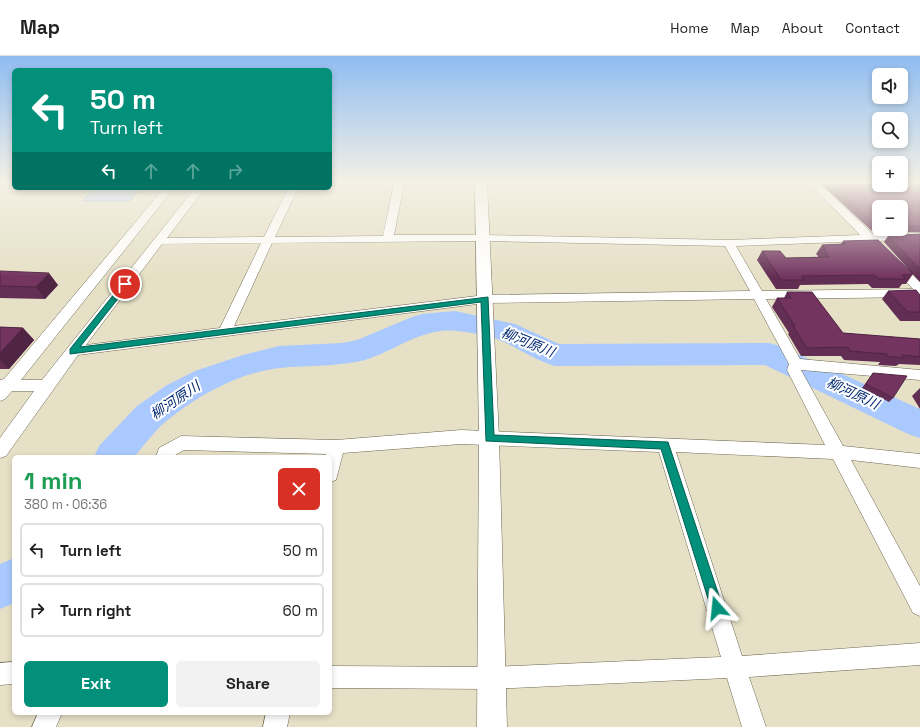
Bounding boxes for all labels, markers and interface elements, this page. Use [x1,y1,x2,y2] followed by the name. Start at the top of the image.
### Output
[20,15,60,40] text: Map
[670,19,708,37] text: Home
[730,19,760,37] text: Map
[782,19,823,37] text: About
[845,19,900,37] text: Contact
[872,68,908,236] map controls
[872,68,908,104] button: sound
[90,81,156,117] text: 50 m
[24,84,76,136] icon: left
[872,112,908,148] button: search
[90,116,163,139] text: Turn left
[872,156,908,192] button: +
[98,160,120,182] icon: left
[140,160,162,182] icon: ahead
[182,160,204,182] icon: ahead
[224,160,246,182] icon: right
[872,200,908,236] button: −
[108,267,142,301] pin
[114,273,136,295] icon: arrive
[499,323,559,362] water label: 柳河原川
[824,373,884,414] water label: 柳河原川
[147,376,205,423] water label: 柳河原川
[24,465,83,496] text: 1 min
[278,468,320,510] button: close
[24,496,107,513] text: 380 m · 06:36
[26,539,48,561] icon: left
[60,541,122,560] text: Turn left
[283,541,318,560] text: 50 m
[696,587,738,629] position arrow
[26,599,48,621] icon: right
[60,601,131,620] text: Turn right
[282,601,318,620] text: 60 m
[24,661,168,707] button: Exit
[176,661,320,707] button: Share

